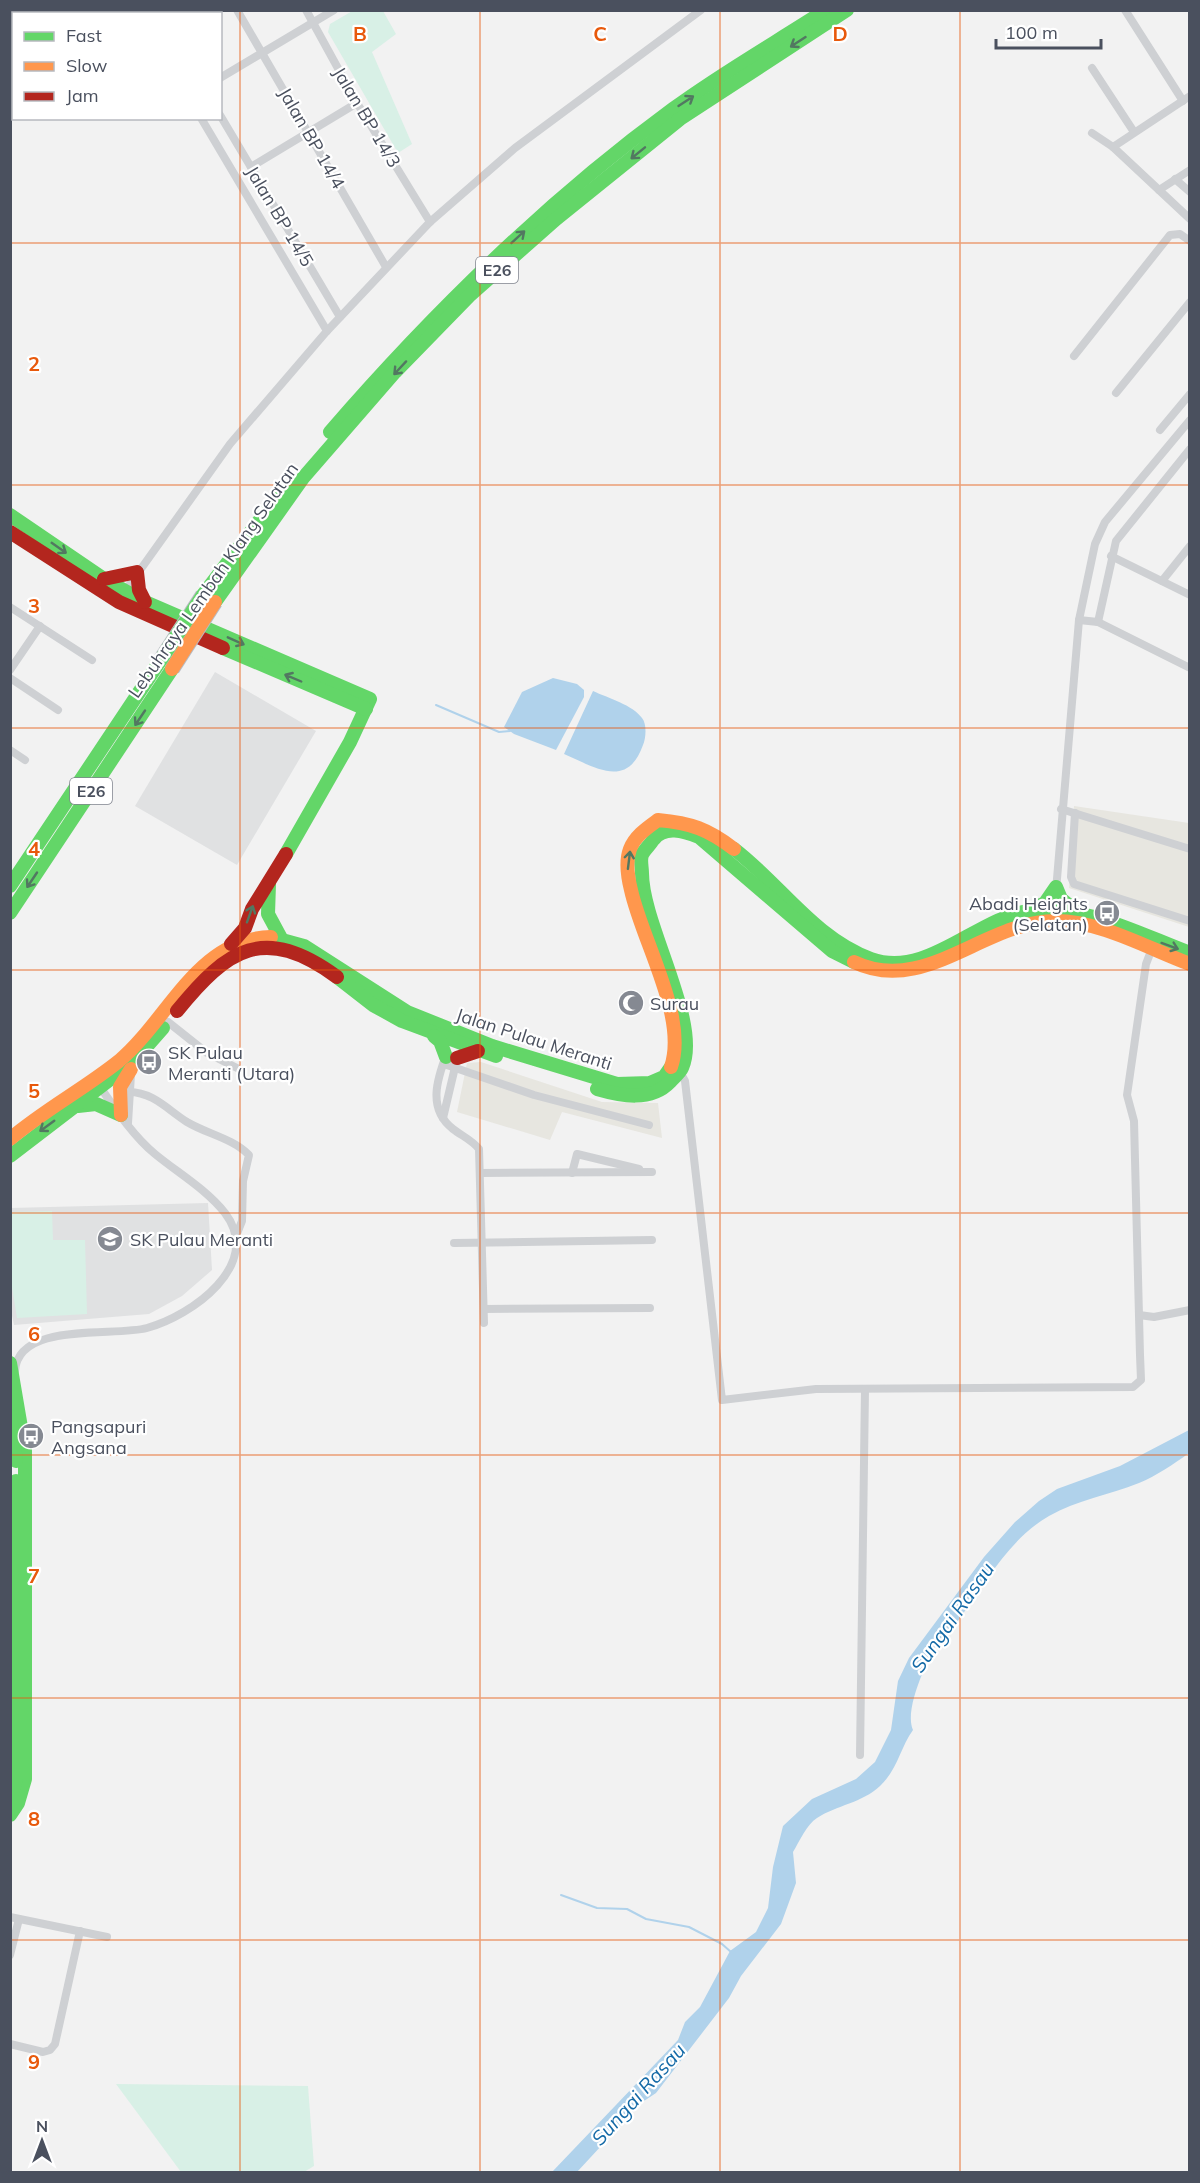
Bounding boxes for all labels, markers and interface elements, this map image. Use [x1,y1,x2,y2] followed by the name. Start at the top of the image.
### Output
[12,12,222,120] legend
[996,12,1101,50] scale bar
[353,21,367,46] text: B
[593,21,607,46] text: C
[832,21,848,46] text: D
[1005,21,1058,44] text: 100 m
[66,24,102,47] text: Fast
[790,37,807,49] one-way arrow
[66,54,108,77] text: Slow
[328,63,406,171] street label: Jalan BP 14/3
[274,83,350,193] street label: Jalan BP 14/4
[66,84,99,107] text: Jam
[677,94,694,106] one-way arrow
[631,146,646,160] one-way arrow
[241,162,319,271] street label: Jalan BP 14/5
[510,230,525,244] one-way arrow
[476,257,518,283] road number: E26
[28,351,40,376] text: 2
[393,360,407,375] one-way arrow
[123,458,303,702] street label: Lebuhraya Lembah Klang Selatan
[50,542,67,554] one-way arrow
[28,593,40,618] text: 3
[226,635,244,647] one-way arrow
[284,672,303,683] one-way arrow
[133,709,145,726] one-way arrow
[70,778,112,804] road number: E26
[28,836,40,861] text: 4
[623,851,634,870] one-way arrow
[26,872,38,888] one-way arrow
[969,892,1088,936] place label: Abadi Heights (Selatan)
[1092,898,1122,928] bus stop icon: Abadi Heights (Selatan)
[246,906,257,924] one-way arrow
[1160,941,1179,952] one-way arrow
[616,988,646,1018] mosque icon: Surau
[650,992,699,1015] place label: Surau
[453,1003,615,1075] street label: Jalan Pulau Meranti
[168,1041,295,1085] place label: SK Pulau Meranti (Utara)
[134,1047,164,1077] bus stop icon: SK Pulau Meranti (Utara)
[28,1078,40,1103] text: 5
[39,1120,55,1133] one-way arrow
[95,1224,125,1254] school or university icon: SK Pulau Meranti
[130,1228,273,1251] place label: SK Pulau Meranti
[28,1321,40,1346] text: 6
[51,1415,146,1459] place label: Pangsapuri Angsana
[16,1421,46,1451] bus stop icon: Pangsapuri Angsana
[905,1557,999,1677] water label: Sungai Rasau
[28,1563,40,1588] text: 7
[28,1806,40,1831] text: 8
[586,2038,690,2150] water label: Sungai Rasau
[28,2049,40,2074] text: 9
[12,2111,72,2171] north arrow
[36,2116,48,2136] text: N

